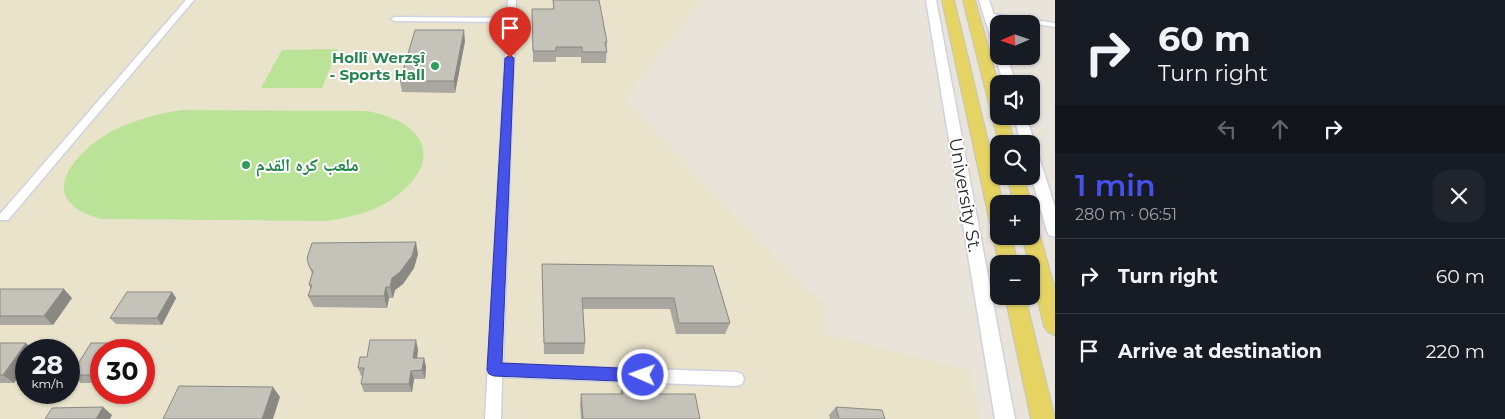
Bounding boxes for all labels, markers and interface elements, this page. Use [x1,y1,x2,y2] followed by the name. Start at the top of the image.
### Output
[489,7,531,58] pin
[496,14,524,42] icon: arrive
[990,15,1040,65] north arrow
[990,15,1040,305] map controls
[1158,17,1251,60] text: 60 m
[1075,20,1140,85] icon: right
[329,48,425,84] place label: Hollî Werzşî - Sports Hall
[429,60,441,72] marker: Hollî Werzşî - Sports Hall
[1158,60,1268,87] text: Turn right
[990,75,1040,125] button: sound
[1213,115,1241,143] icon: left
[1266,115,1294,143] icon: ahead
[1319,115,1347,143] icon: right
[990,135,1040,185] button: search
[944,136,986,254] street label: University St.
[256,154,359,177] place label: ملعب كره القدم
[240,159,252,171] marker: ملعب كره القدم
[1075,167,1156,204] text: 1 min
[1433,170,1485,222] button: close
[990,195,1040,245] button: +
[1075,205,1177,224] text: 280 m · 06:51
[990,255,1040,305] button: −
[1075,262,1103,290] icon: right
[1118,265,1218,288] text: Turn right
[1436,265,1485,288] text: 60 m
[1075,337,1103,365] icon: arrive
[90,339,155,404] speed limit sign: 30
[1118,340,1322,363] text: Arrive at destination
[1426,340,1485,363] text: 220 m
[616,348,668,400] position arrow
[32,350,63,380] text: 28
[31,376,64,391] text: km/h

